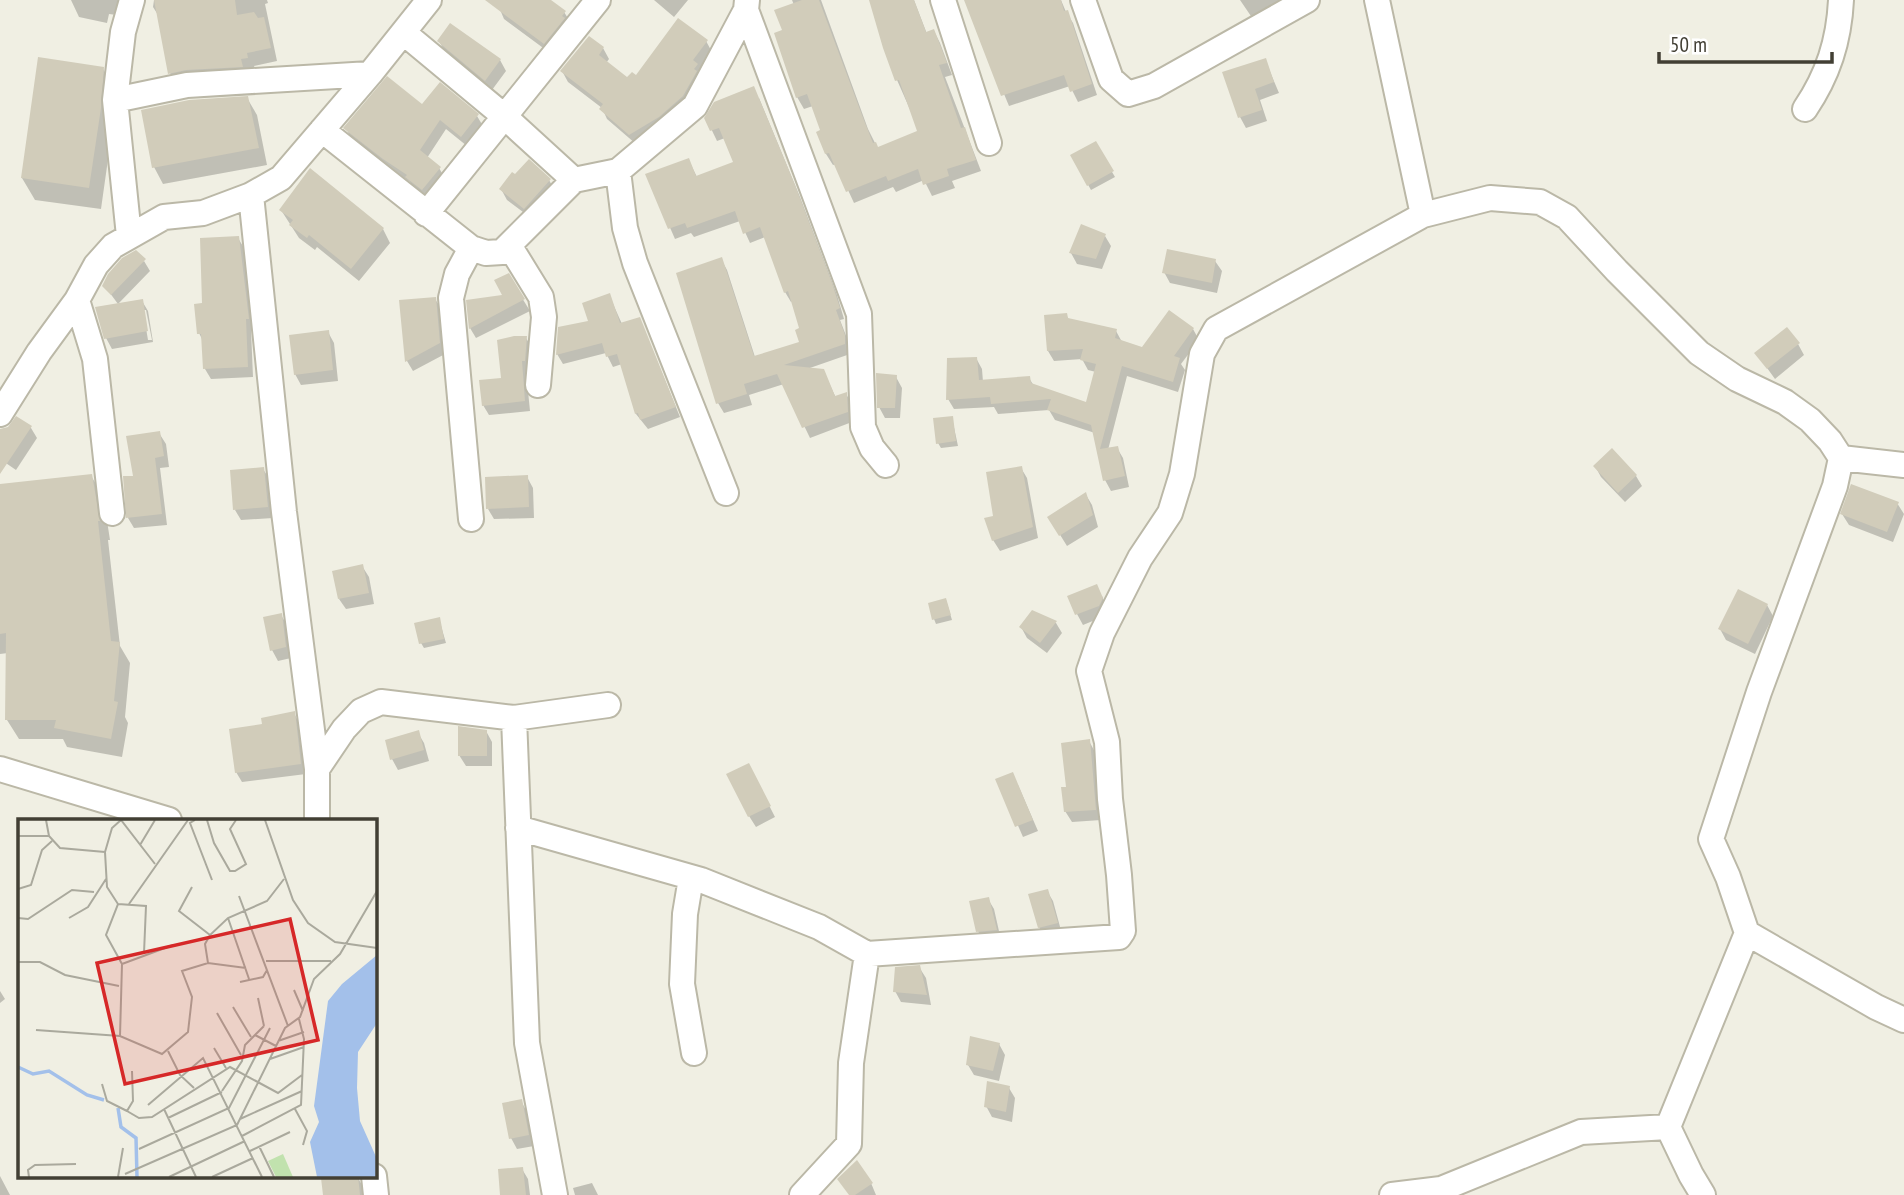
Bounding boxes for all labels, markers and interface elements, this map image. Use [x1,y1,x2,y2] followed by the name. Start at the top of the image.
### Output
[1659,21,1832,65] scale bar
[1670,31,1707,58] text: 50 m
[18,819,376,1178] inset map

